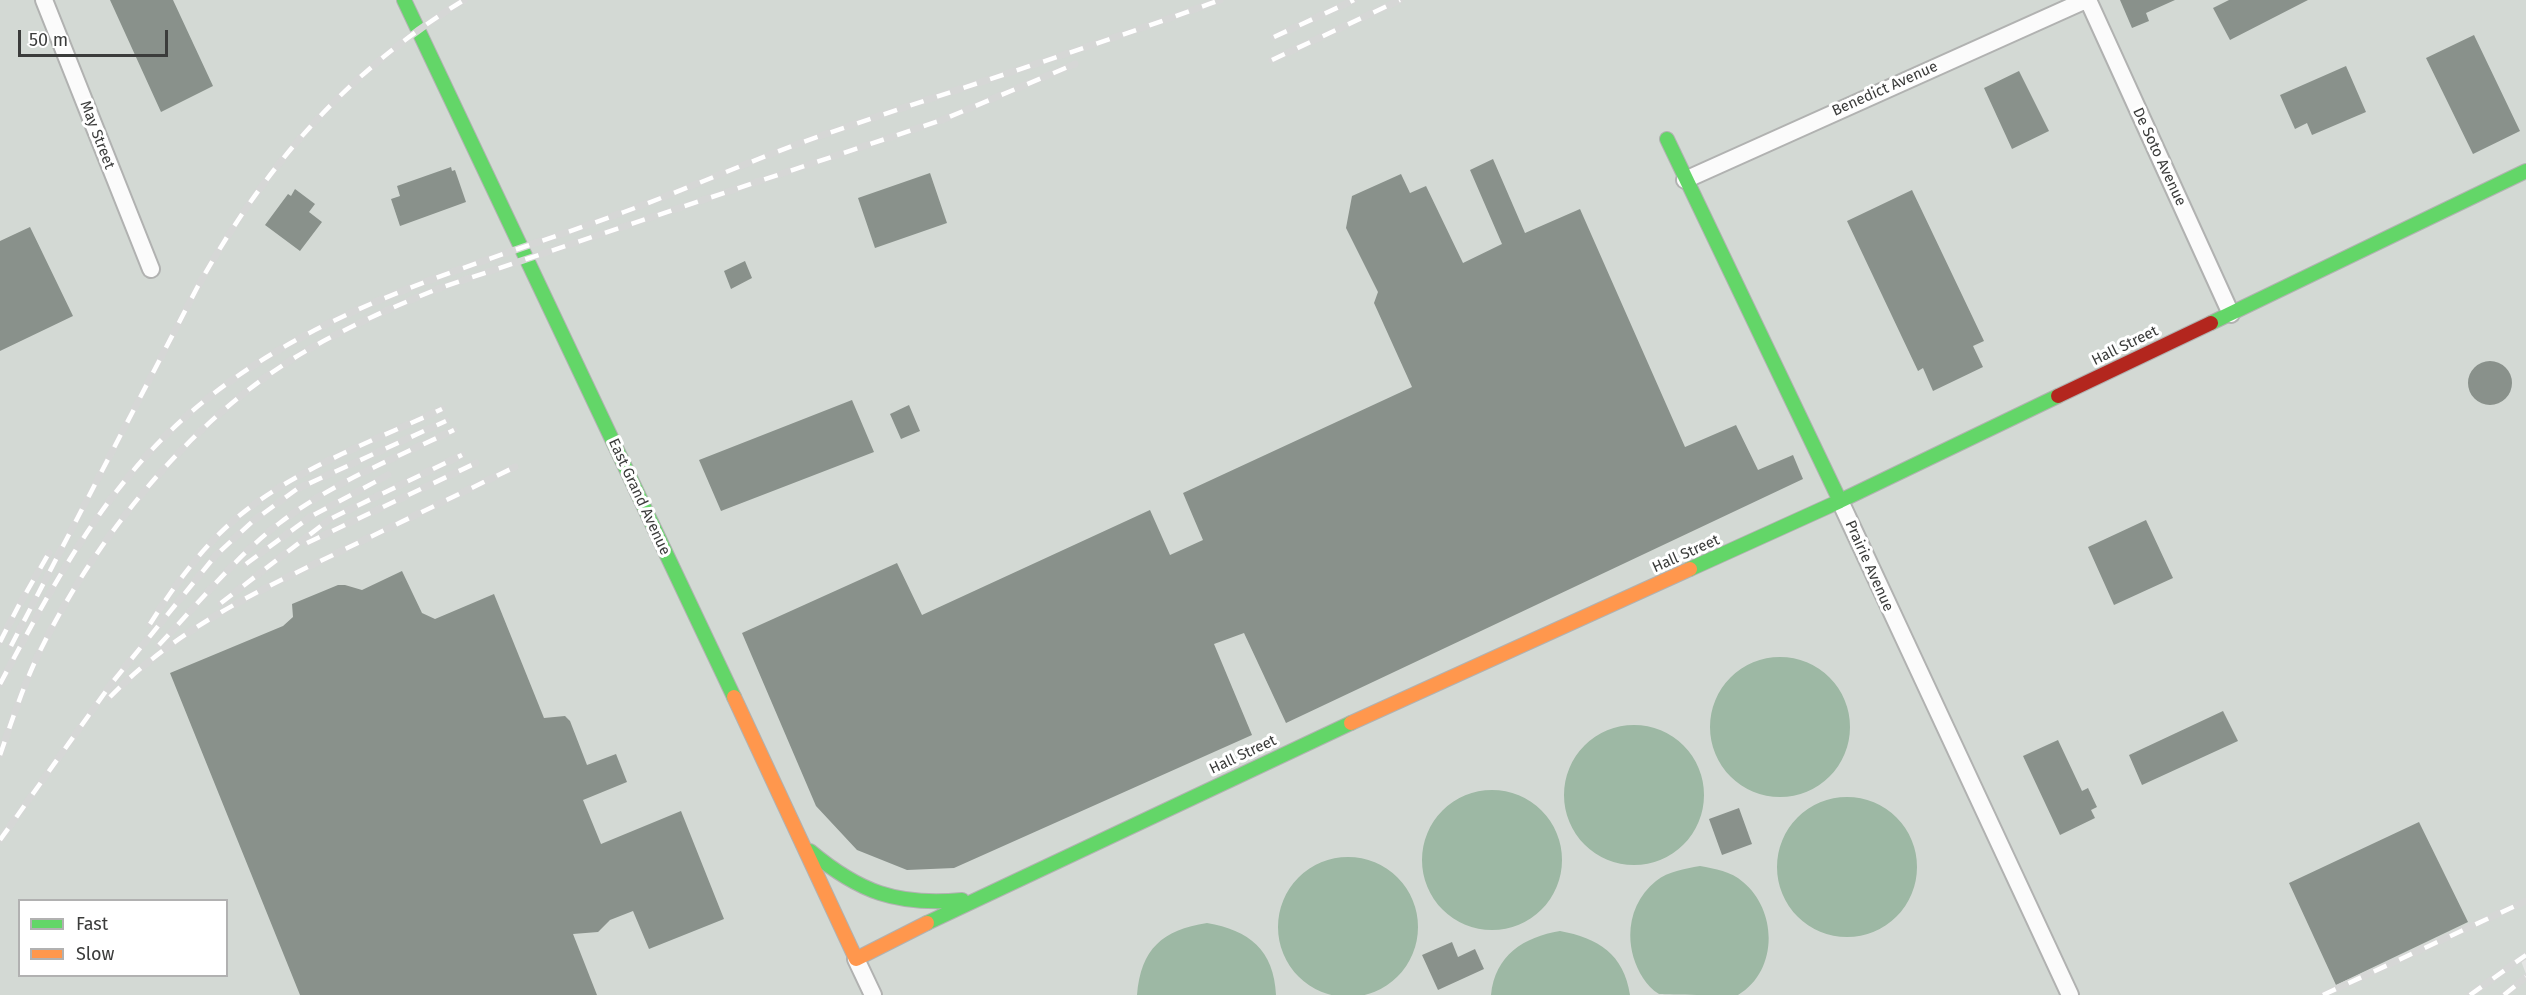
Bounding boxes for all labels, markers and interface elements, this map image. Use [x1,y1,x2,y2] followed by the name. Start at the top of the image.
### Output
[21,18,171,56] scale bar
[29,29,68,51] text: 50 m
[1829,58,1941,120] street label: Benedict Avenue
[76,98,118,172] street label: May Street
[2128,105,2190,209] street label: De Soto Avenue
[2089,322,2161,370] street label: Hall Street
[604,436,674,558] street label: East Grand Avenue
[1841,518,1897,614] street label: Prairie Avenue
[1650,531,1722,577] street label: Hall Street
[1207,732,1279,778] street label: Hall Street
[18,899,228,977] legend
[76,913,108,935] text: Fast
[76,943,114,965] text: Slow

